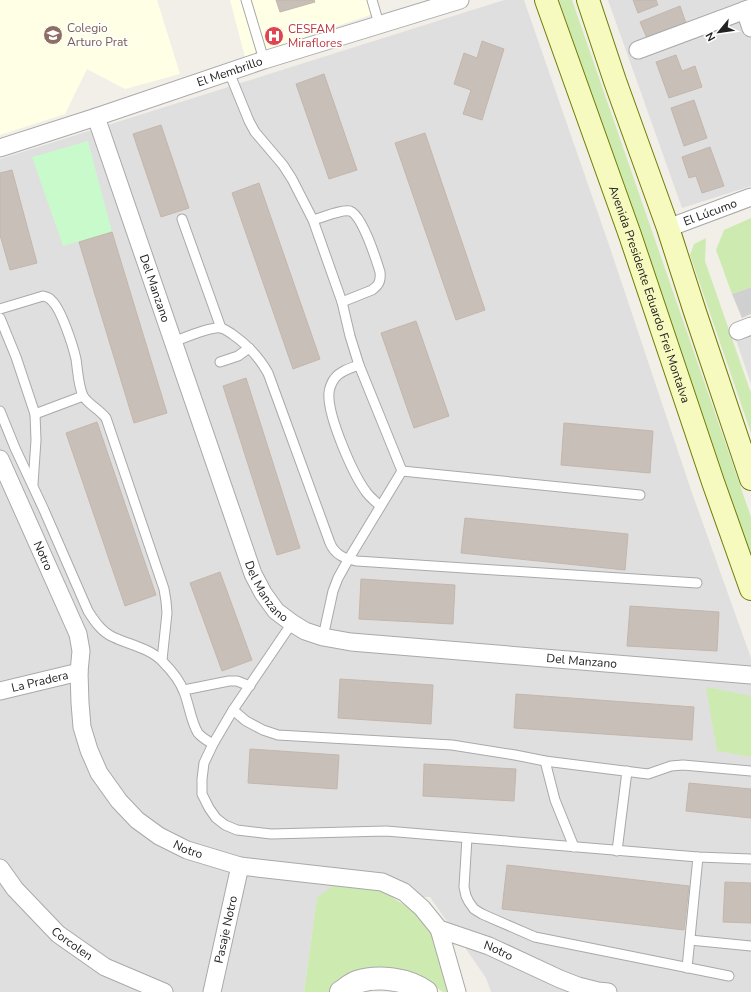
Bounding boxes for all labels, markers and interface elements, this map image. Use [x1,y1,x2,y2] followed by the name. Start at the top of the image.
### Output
[699,12,739,52] north arrow
[67,20,128,50] place label: Colegio Arturo Prat
[288,21,342,51] place label: CESFAM Miraflores
[42,24,64,46] school or university icon: Colegio Arturo Prat
[263,25,285,47] hospital icon: CESFAM Miraflores
[702,29,719,44] text: N
[195,53,265,90] street label: El Membrillo
[605,183,694,405] street label: Avenida Presidente Eduardo Frei Montalva
[681,195,740,230] street label: El Lúcumo
[136,252,174,325] street label: Del Manzano
[30,539,57,573] street label: Notro
[241,559,292,626] street label: Del Manzano
[546,650,618,672] street label: Del Manzano
[10,667,70,696] street label: La Pradera
[170,836,205,862] street label: Notro
[211,894,241,965] street label: Pasaje Notro
[48,924,96,964] street label: Corcolen
[482,937,516,964] street label: Notro

